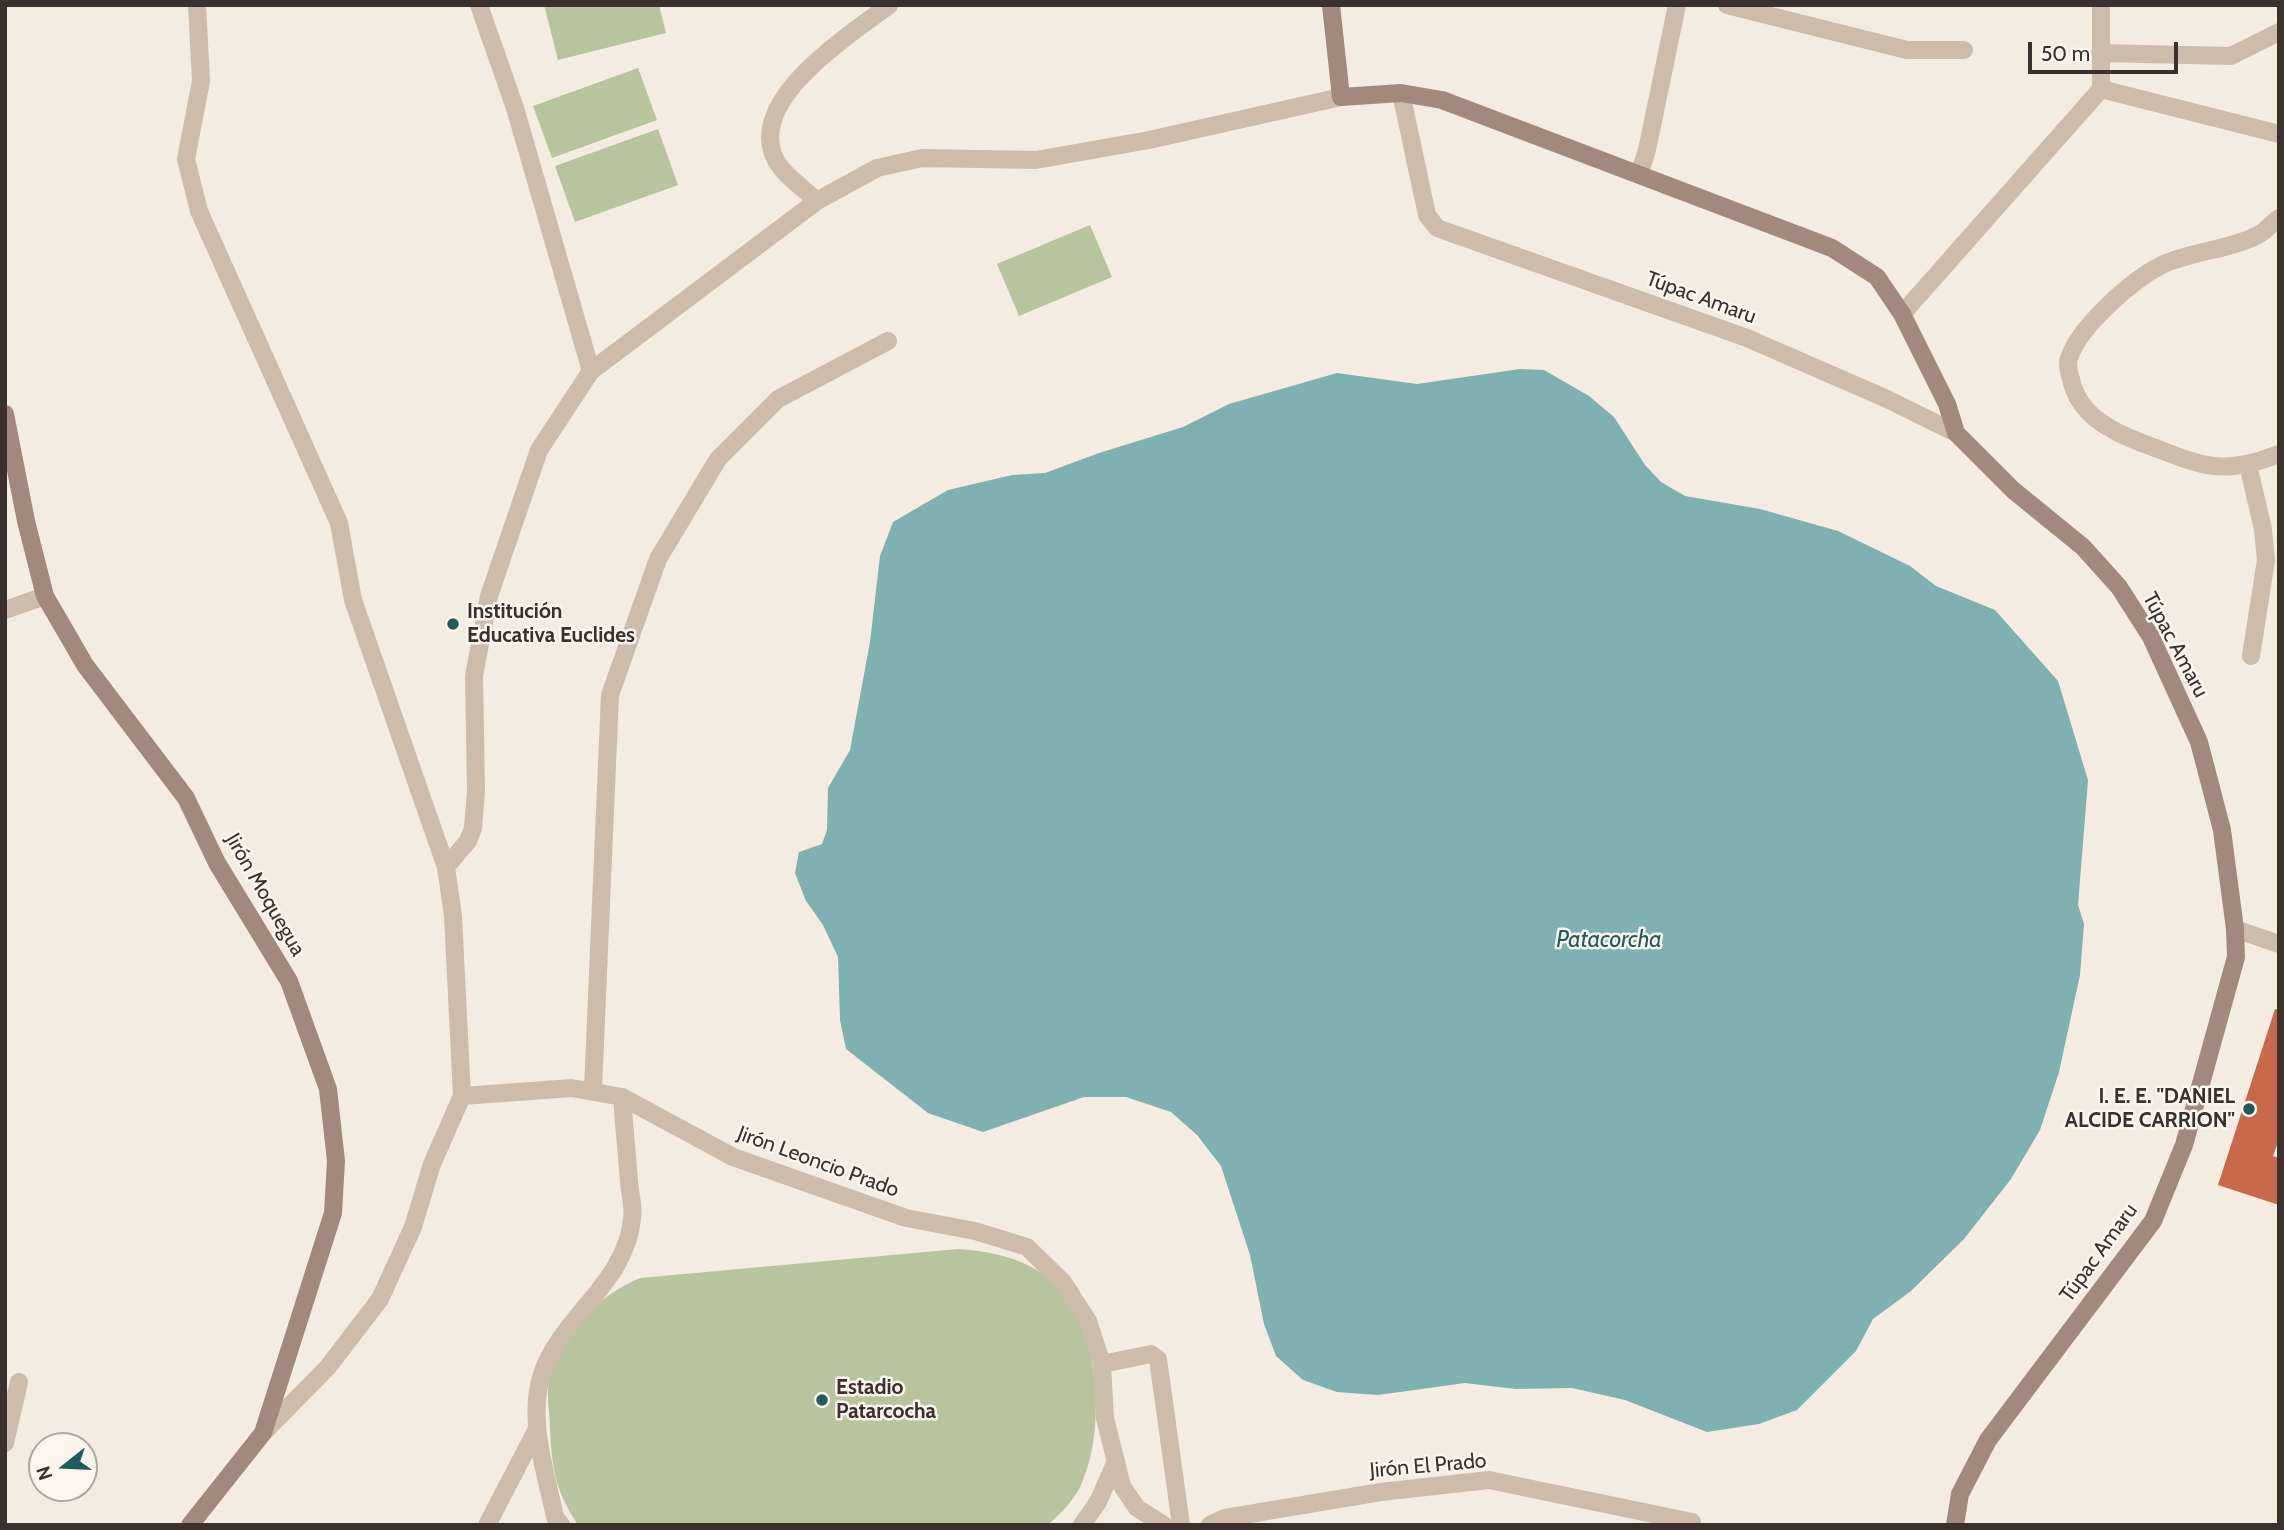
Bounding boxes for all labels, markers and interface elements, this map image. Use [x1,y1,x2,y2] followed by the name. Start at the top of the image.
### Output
[2032,28,2182,72] scale bar
[2041,41,2090,66] text: 50 m
[1642,266,1760,330] street label: Túpac Amaru
[2137,588,2213,702] street label: Túpac Amaru
[467,599,635,649] place label: Institución Educativa Euclides
[445,616,461,632] marker: Institución Educativa Euclides
[220,829,310,961] street label: Jirón Moquegua
[1556,926,1662,954] water label: Patacorcha
[2065,1084,2235,1134] place label: I. E. E. "DANIEL ALCIDE CARRION"
[2241,1101,2257,1117] marker: I. E. E. "DANIEL ALCIDE CARRION"
[734,1121,902,1203] street label: Jirón Leoncio Prado
[2055,1199,2143,1307] street label: Túpac Amaru
[836,1375,936,1425] place label: Estadio Patarcocha
[814,1392,830,1408] marker: Estadio Patarcocha
[28,1432,98,1502] north arrow
[1369,1448,1487,1484] street label: Jirón El Prado
[31,1463,57,1483] text: N

